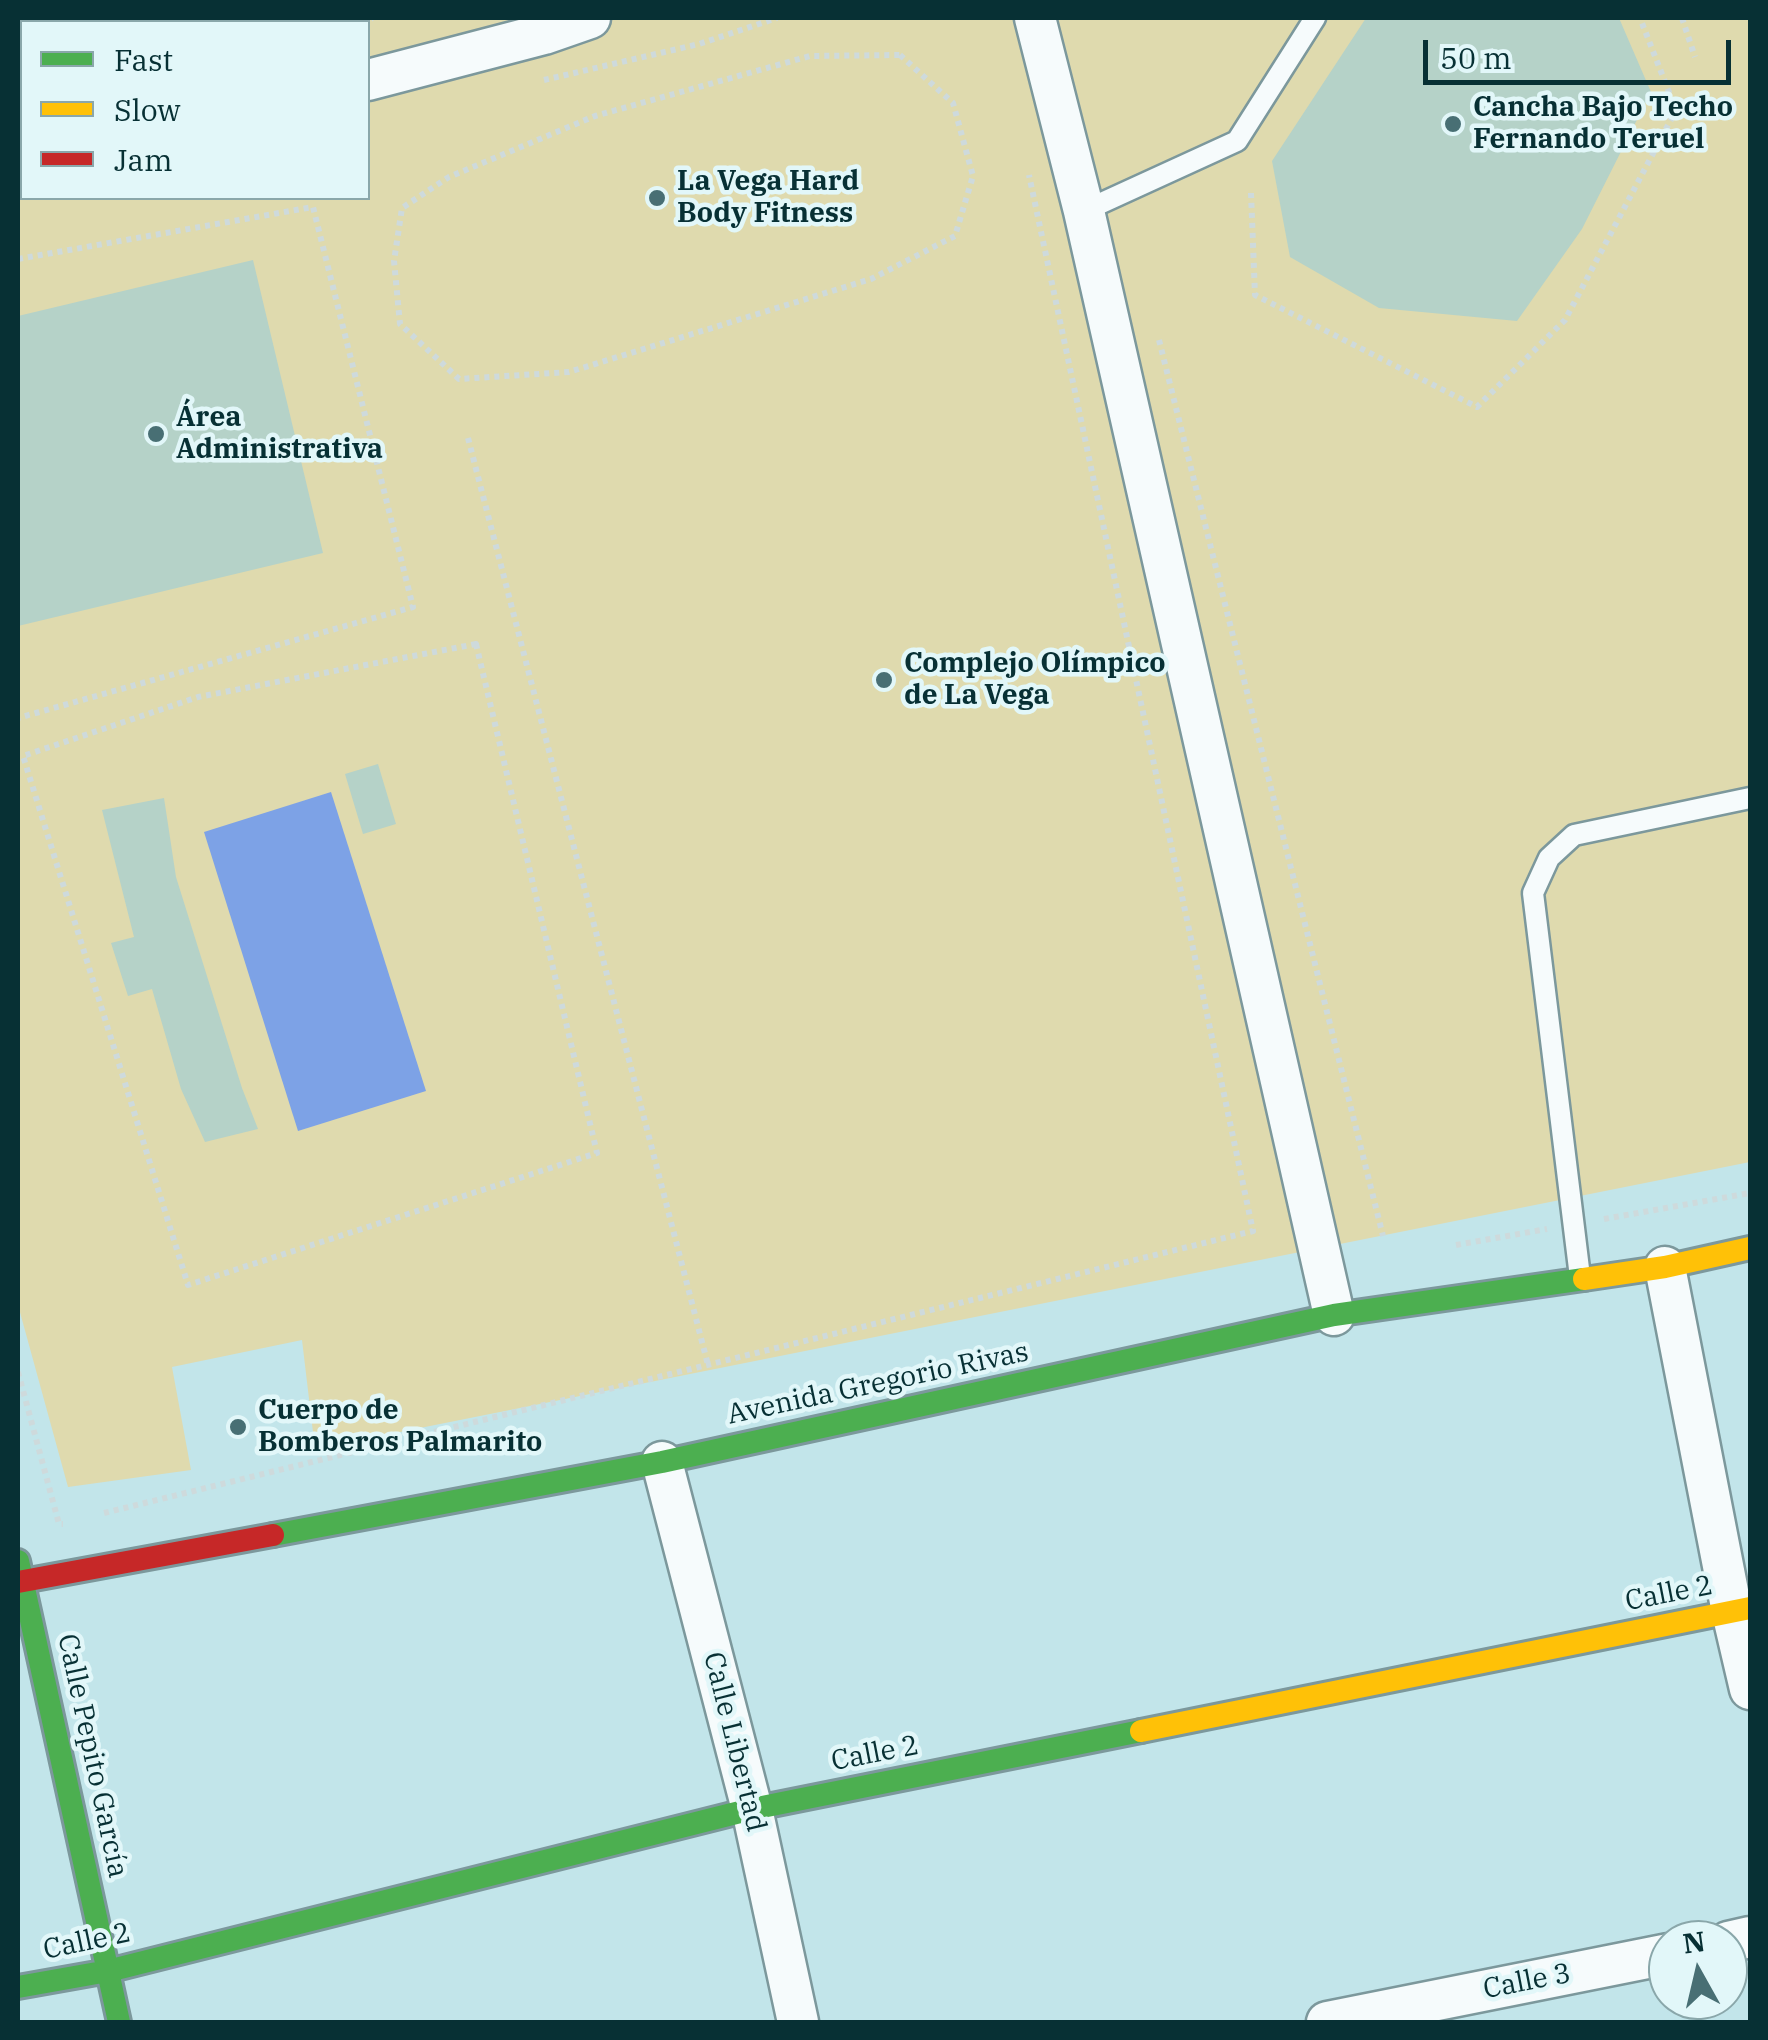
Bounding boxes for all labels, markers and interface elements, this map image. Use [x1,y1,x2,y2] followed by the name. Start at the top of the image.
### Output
[20,20,370,200] legend
[1428,20,1736,82] scale bar
[1440,38,1512,77] text: 50 m
[114,40,173,79] text: Fast
[114,90,181,129] text: Slow
[1473,91,1733,157] place label: Cancha Bajo Techo Fernando Teruel
[1442,113,1464,135] marker: Cancha Bajo Techo Fernando Teruel
[114,140,173,179] text: Jam
[677,165,859,231] place label: La Vega Hard Body Fitness
[646,187,668,209] marker: La Vega Hard Body Fitness
[176,401,383,467] place label: Área Administrativa
[145,423,167,445] marker: Área Administrativa
[904,647,1166,713] place label: Complejo Olímpico de La Vega
[873,669,895,691] marker: Complejo Olímpico de La Vega
[724,1336,1032,1432] street label: Avenida Gregorio Rivas
[258,1394,542,1460] place label: Cuerpo de Bomberos Palmarito
[227,1416,249,1438] marker: Cuerpo de Bomberos Palmarito
[1622,1569,1716,1619] street label: Calle 2
[50,1631,134,1881] street label: Calle Pepito García
[695,1649,773,1835] street label: Calle Libertad
[828,1729,922,1779] street label: Calle 2
[40,1916,134,1968] street label: Calle 2
[1648,1920,1748,2020] north arrow
[1680,1922,1708,1962] text: N
[1480,1957,1574,2007] street label: Calle 3

